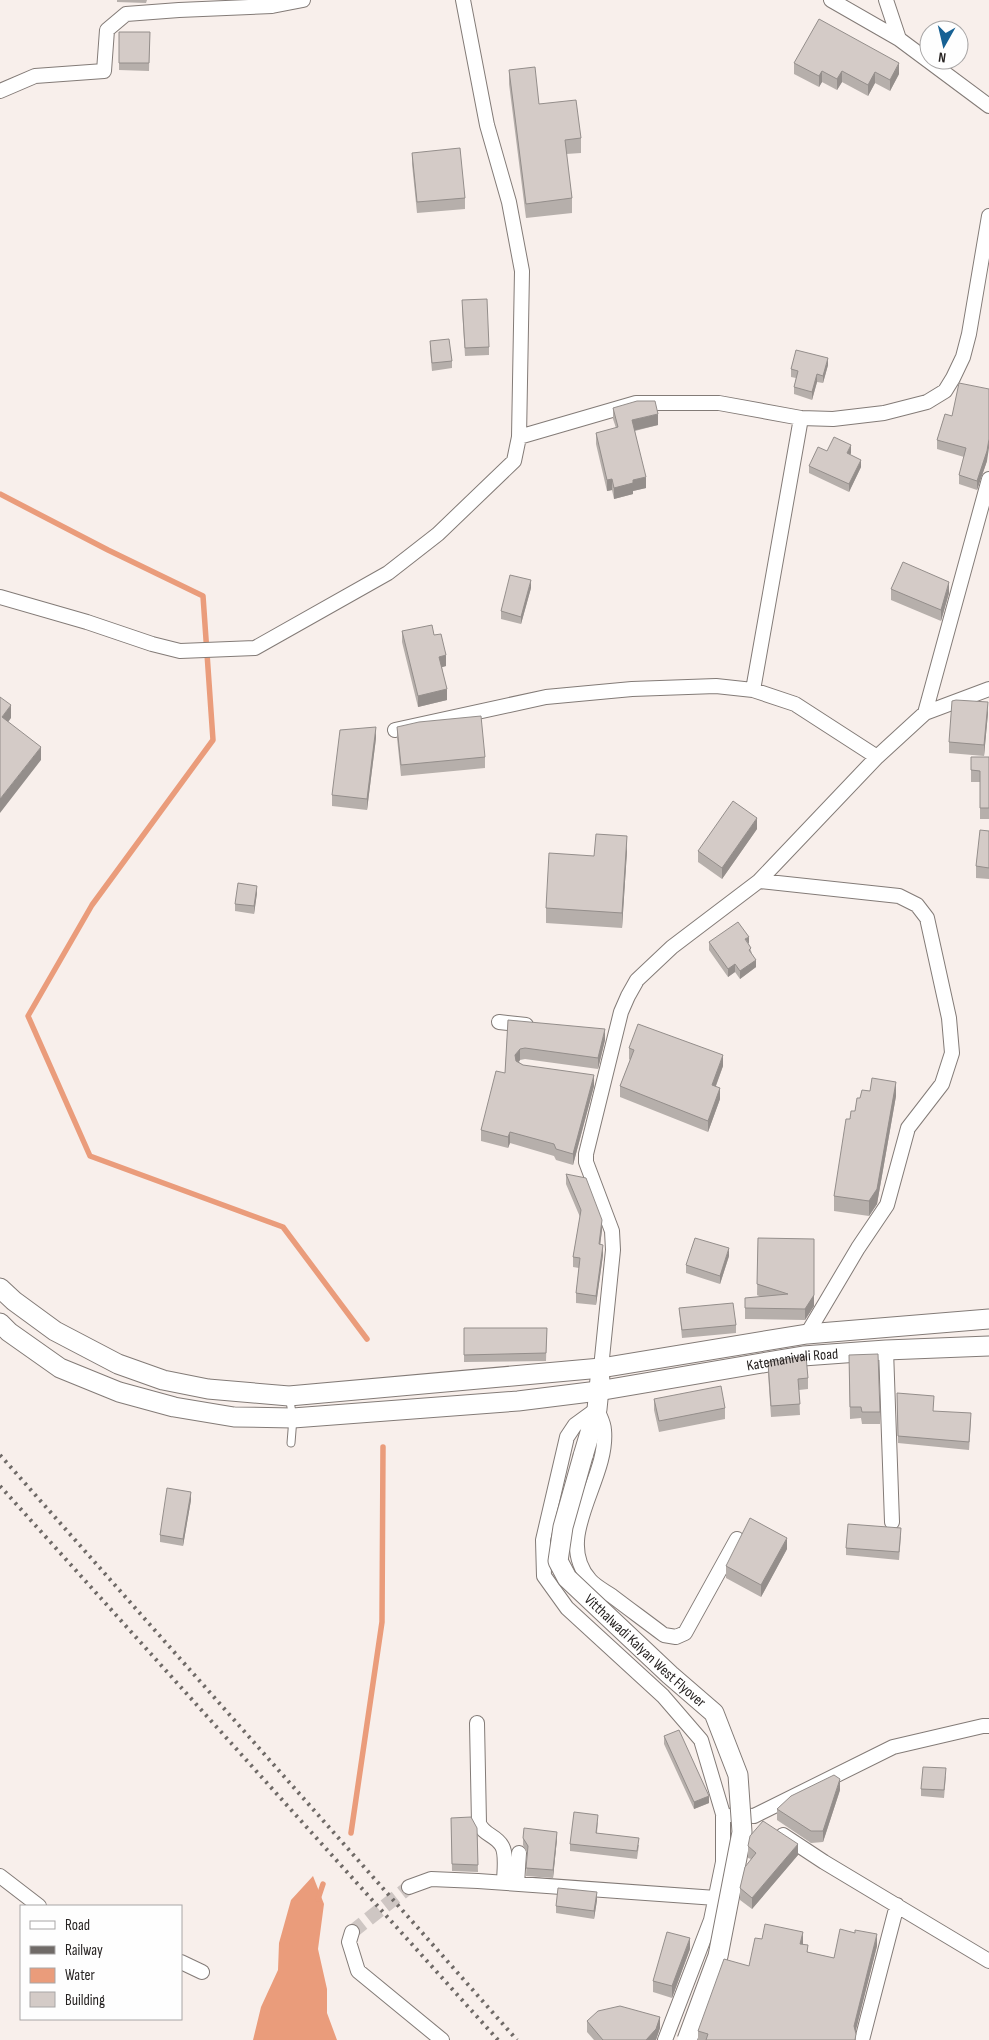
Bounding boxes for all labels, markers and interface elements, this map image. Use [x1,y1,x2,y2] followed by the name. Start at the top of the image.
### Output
[919,20,969,70] north arrow
[937,48,947,66] text: N
[745,1344,839,1375] street label: Katemanivali Road
[580,1590,710,1712] street label: Vitthalwadi Kalyan West Flyover
[20,1905,182,2020] legend
[65,1916,90,1935] text: Road
[65,1941,103,1960] text: Railway
[65,1966,96,1985] text: Water
[65,1991,105,2010] text: Building

